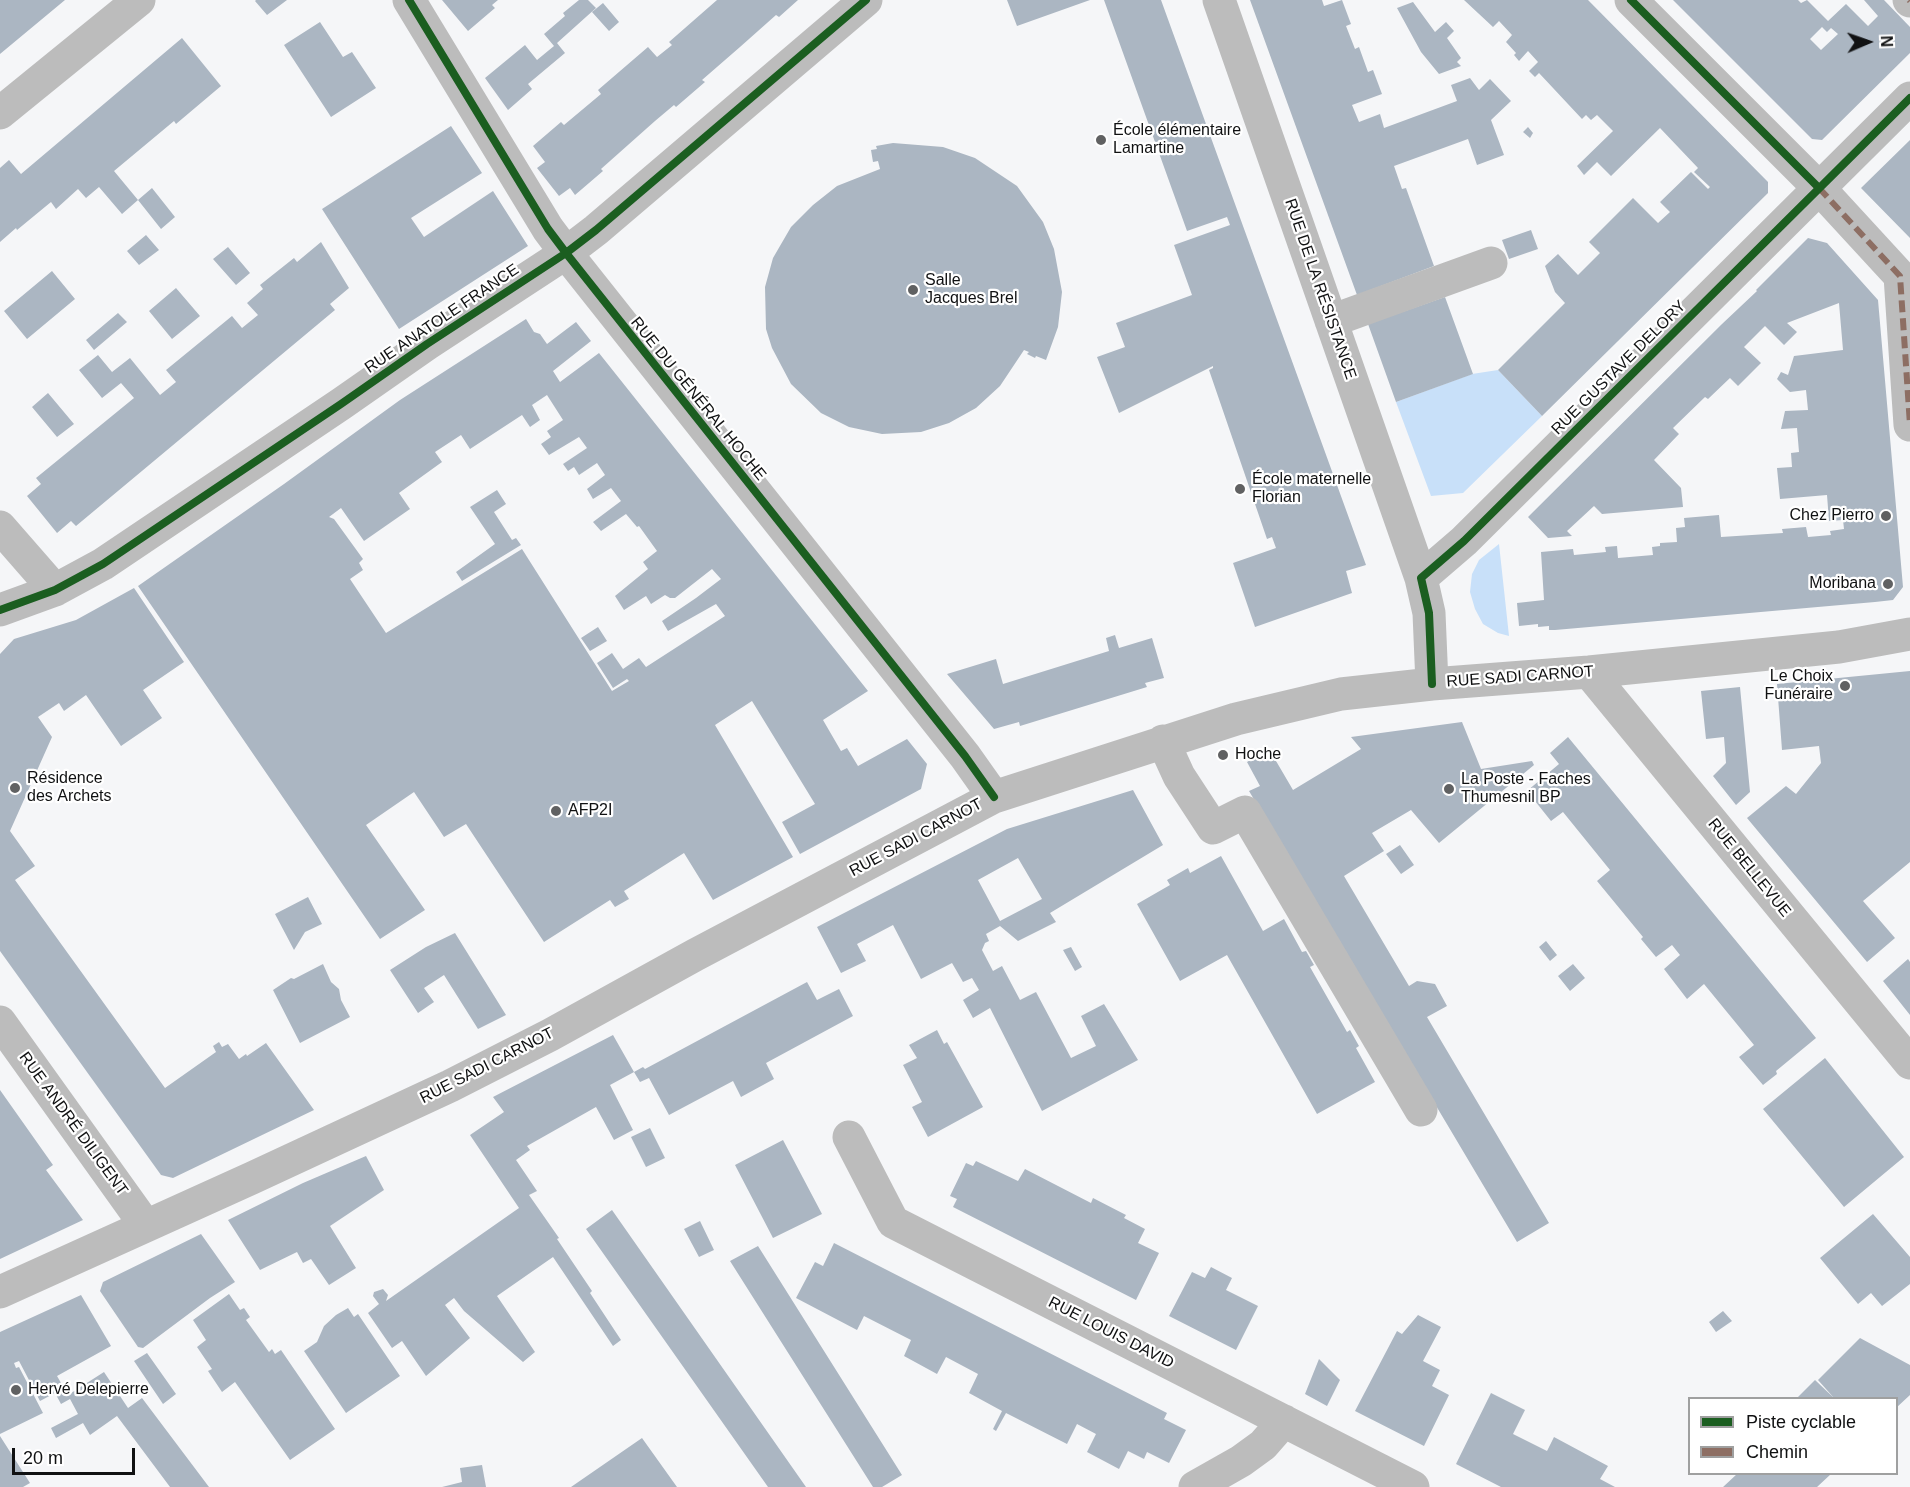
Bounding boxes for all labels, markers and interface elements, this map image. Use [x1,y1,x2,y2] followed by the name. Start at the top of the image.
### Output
[1838,12,1898,72] north arrow
[1878,35,1895,47] text: N
[1113,121,1241,159] place label: École élémentaire Lamartine
[1094,133,1108,147] marker: École élémentaire Lamartine
[1280,196,1360,382] street label: RUE DE LA RÉSISTANCE
[361,260,523,378] street label: RUE ANATOLE FRANCE
[925,271,1017,309] place label: Salle Jacques Brel
[906,283,920,297] marker: Salle Jacques Brel
[1548,297,1690,439] street label: RUE GUSTAVE DELORY
[626,314,770,484] street label: RUE DU GÉNÉRAL HOCHE
[1252,470,1371,508] place label: École maternelle Florian
[1233,482,1247,496] marker: École maternelle Florian
[1790,506,1874,526] place label: Chez Pierro
[1879,509,1893,523] marker: Chez Pierro
[1809,574,1876,594] place label: Moribana
[1881,577,1895,591] marker: Moribana
[1446,662,1594,692] street label: RUE SADI CARNOT
[1765,667,1833,705] place label: Le Choix Funéraire
[1838,679,1852,693] marker: Le Choix Funéraire
[1235,745,1281,765] place label: Hoche
[1216,748,1230,762] marker: Hoche
[27,769,111,807] place label: Résidence des Archets
[1461,770,1591,808] place label: La Poste - Faches Thumesnil BP
[8,781,22,795] marker: Résidence des Archets
[1442,782,1456,796] marker: La Poste - Faches Thumesnil BP
[846,795,986,881] street label: RUE SADI CARNOT
[568,801,612,821] place label: AFP2I
[549,804,563,818] marker: AFP2I
[1703,815,1795,921] street label: RUE BELLEVUE
[417,1024,557,1108] street label: RUE SADI CARNOT
[15,1049,131,1199] street label: RUE ANDRÉ DILIGENT
[1045,1293,1177,1373] street label: RUE LOUIS DAVID
[28,1380,149,1400] place label: Hervé Delepierre
[9,1383,23,1397] marker: Hervé Delepierre
[1688,1397,1898,1475] legend
[1746,1412,1856,1432] text: Piste cyclable
[15,1436,138,1474] scale bar
[1746,1442,1808,1462] text: Chemin
[23,1448,63,1468] text: 20 m

